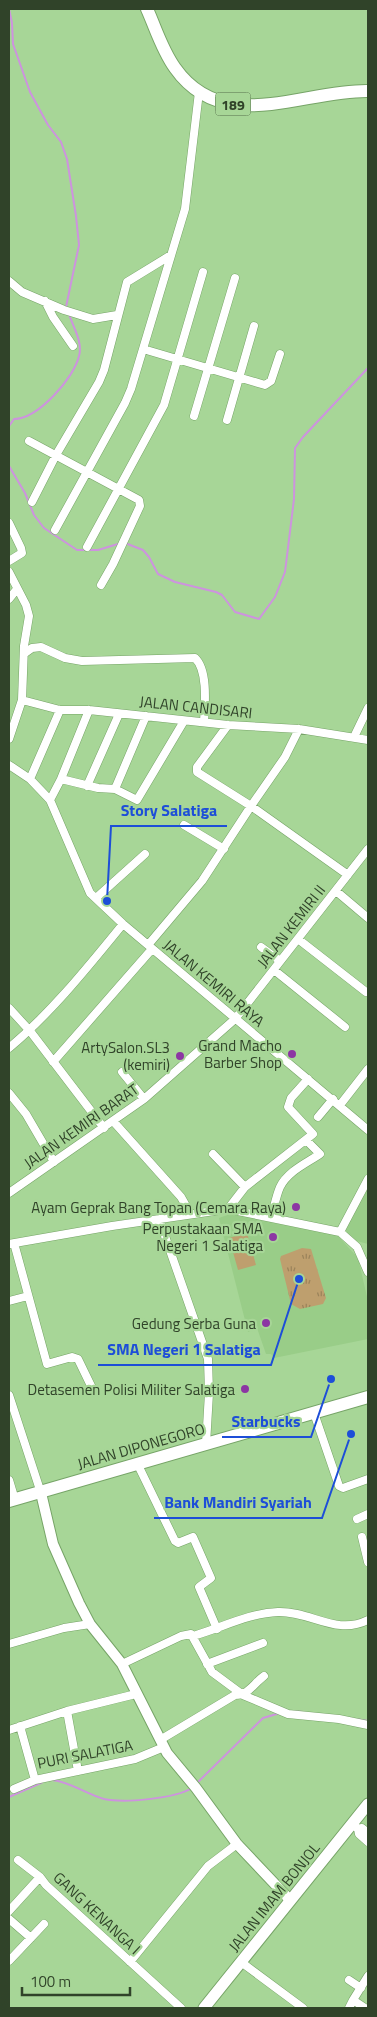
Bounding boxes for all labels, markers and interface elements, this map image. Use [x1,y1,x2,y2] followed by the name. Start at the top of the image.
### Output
[216,92,250,116] road number: 189
[138,690,254,724] street label: JALAN CANDISARI
[111,795,227,826] callout: Story Salatiga
[121,798,217,822] text: Story Salatiga
[251,880,331,972] street label: JALAN KEMIRI II
[158,934,270,1032] street label: JALAN KEMIRI RAYA
[198,1034,282,1074] place label: Grand Macho Barber Shop
[81,1036,170,1076] place label: ArtySalon.SL3 (kemiri)
[286,1048,298,1060] marker: Grand Macho Barber Shop
[174,1050,186,1062] marker: ArtySalon.SL3 (kemiri)
[19,1078,143,1174] street label: JALAN KEMIRI BARAT
[31,1196,286,1219] place label: Ayam Geprak Bang Topan (Cemara Raya)
[290,1201,302,1213] marker: Ayam Geprak Bang Topan (Cemara Raya)
[143,1217,263,1257] place label: Perpustakaan SMA Negeri 1 Salatiga
[267,1231,279,1243] marker: Perpustakaan SMA Negeri 1 Salatiga
[132,1312,256,1335] place label: Gedung Serba Guna
[260,1317,272,1329] marker: Gedung Serba Guna
[98,1334,271,1365] callout: SMA Negeri 1 Salatiga
[107,1337,261,1361] text: SMA Negeri 1 Salatiga
[28,1378,235,1401] place label: Detasemen Polisi Militer Salatiga
[239,1383,251,1395] marker: Detasemen Polisi Militer Salatiga
[222,1406,311,1437] callout: Starbucks
[231,1409,301,1433] text: Starbucks
[75,1417,208,1475] street label: JALAN DIPONEGORO
[154,1487,322,1518] callout: Bank Mandiri Syariah
[164,1490,312,1514] text: Bank Mandiri Syariah
[35,1733,135,1775] street label: PURI SALATIGA
[223,1837,325,1957] street label: JALAN IMAM BONJOL
[48,1866,146,1960] street label: GANG KENANGA I
[22,1964,130,1996] scale bar
[30,1970,71,1993] text: 100 m

